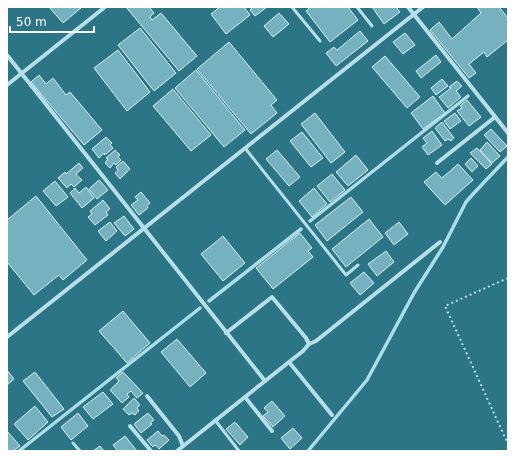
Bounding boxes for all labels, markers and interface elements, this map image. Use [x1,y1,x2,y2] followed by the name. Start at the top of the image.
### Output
[10,8,94,34] scale bar
[16,15,47,29] text: 50 m

